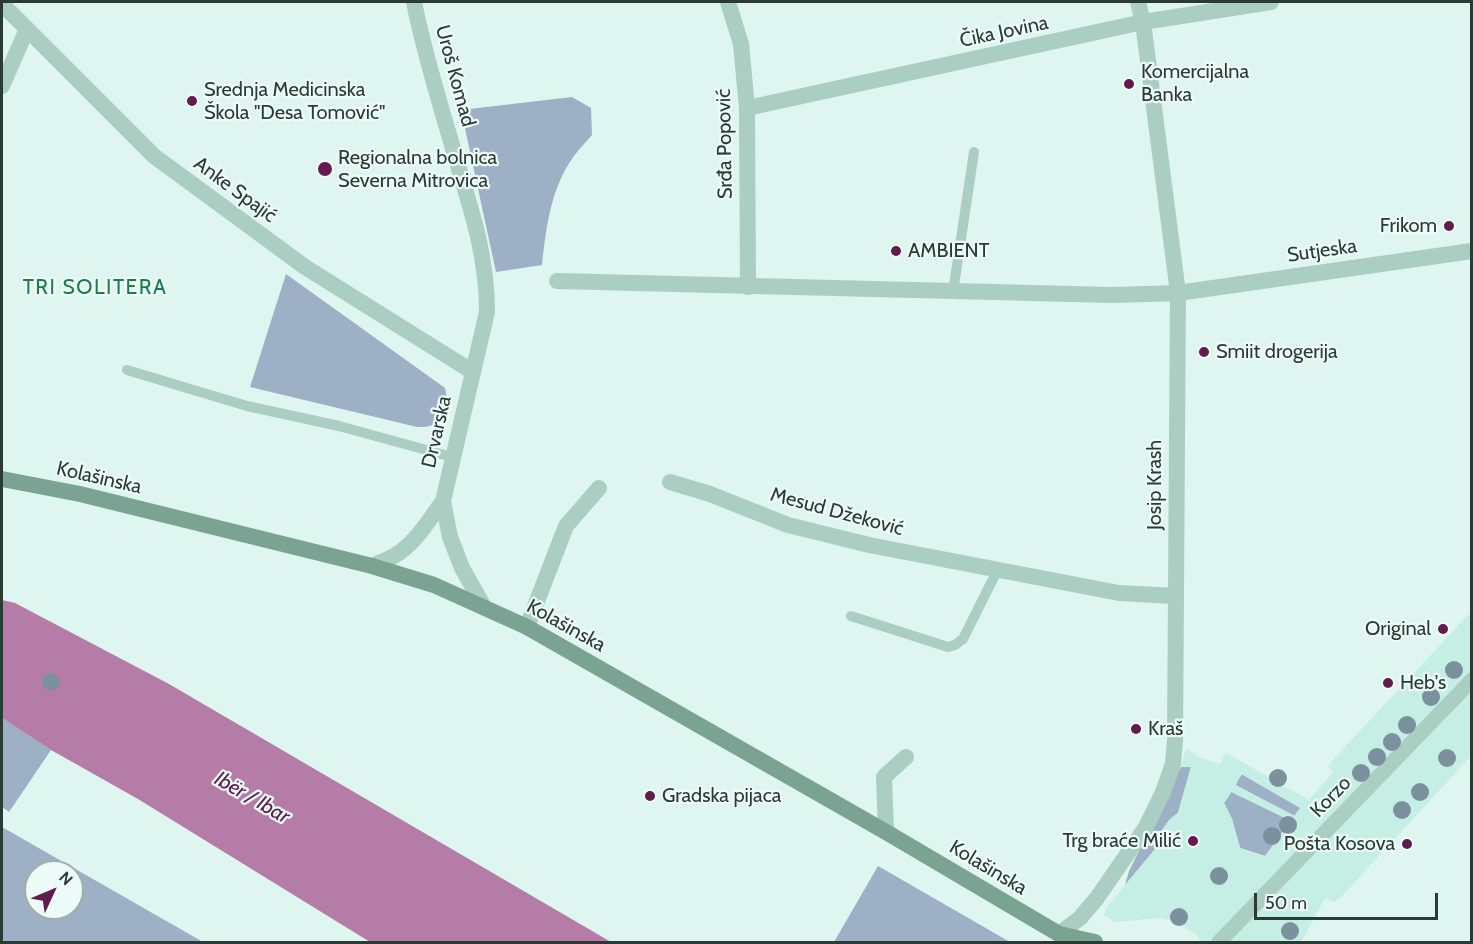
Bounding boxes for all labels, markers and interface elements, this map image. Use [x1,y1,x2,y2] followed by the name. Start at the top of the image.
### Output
[957,11,1051,53] street label: Čika Jovina
[430,23,480,129] street label: Uroš Komad
[1141,60,1249,107] place label: Komercijalna Banka
[1122,77,1136,91] marker: Komercijalna Banka
[204,78,385,125] place label: Srednja Medicinska Škola "Desa Tomović"
[712,89,738,199] street label: Srđa Popović
[185,94,199,108] marker: Srednja Medicinska Škola "Desa Tomović"
[338,146,497,193] place label: Regionalna bolnica Severna Mitrovica
[189,152,281,228] street label: Anke Spajić
[316,160,334,178] marker: Regionalna bolnica Severna Mitrovica
[1380,214,1437,238] place label: Frikom
[1442,219,1456,233] marker: Frikom
[1286,234,1358,268] street label: Sutjeska
[908,239,989,263] place label: AMBIENT
[889,244,903,258] marker: AMBIENT
[23,275,167,301] district label: TRI SOLITERA
[1216,340,1338,364] place label: Smiit drogerija
[1197,345,1211,359] marker: Smiit drogerija
[417,394,457,470] street label: Drvarska
[1143,440,1167,530] street label: Josip Krash
[54,457,144,499] street label: Kolašinska
[768,483,906,541] street label: Mesud Džeković
[522,595,610,657] street label: Kolašinska
[1365,617,1431,641] place label: Original
[1436,622,1450,636] marker: Original
[1400,671,1446,695] place label: Heb's
[1381,676,1395,690] marker: Heb's
[1148,717,1183,741] place label: Kraš
[1129,722,1143,736] marker: Kraš
[210,766,294,830] water label: Ibër / Ibar
[1306,771,1356,823] street label: Korzo
[662,784,781,808] place label: Gradska pijaca
[643,789,657,803] marker: Gradska pijaca
[1062,829,1181,853] place label: Trg braće Milić
[1284,832,1395,856] place label: Pošta Kosova
[1186,834,1200,848] marker: Trg braće Milić
[945,835,1031,901] street label: Kolašinska
[1400,837,1414,851] marker: Pošta Kosova
[24,860,84,920] north arrow
[55,868,77,889] text: N
[1257,881,1442,919] scale bar
[1265,892,1307,914] text: 50 m

